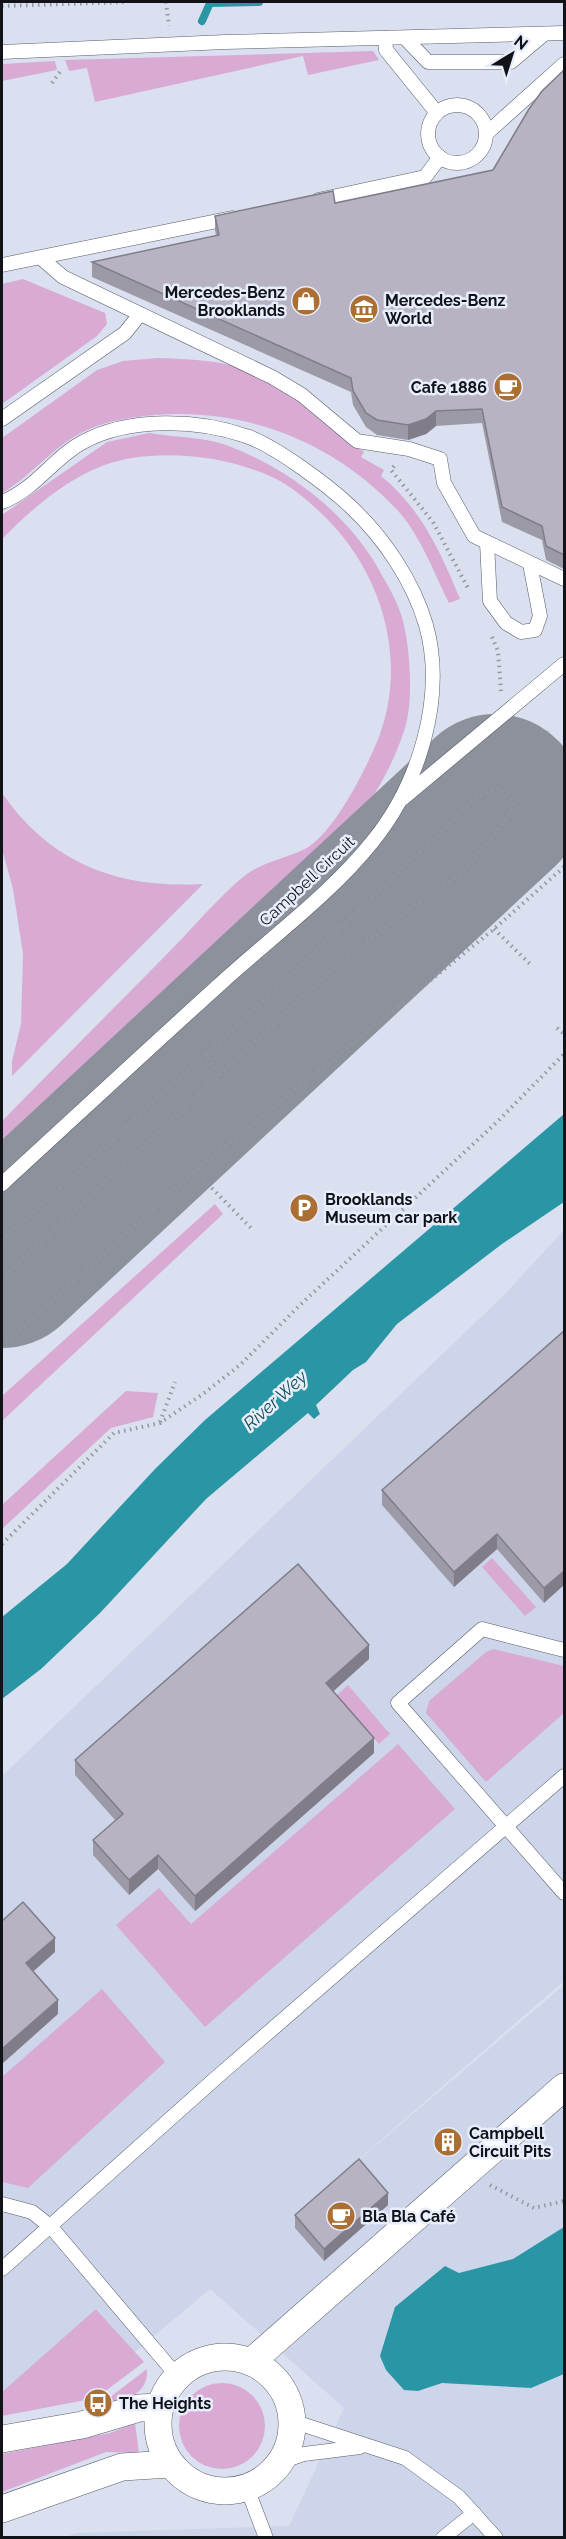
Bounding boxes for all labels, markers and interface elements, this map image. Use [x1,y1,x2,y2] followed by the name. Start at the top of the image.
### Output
[482,24,542,84] north arrow
[510,31,532,54] text: N
[165,283,285,320] place label: Mercedes-Benz Brooklands
[290,285,322,317] shop icon: Mercedes-Benz Brooklands
[385,291,506,328] place label: Mercedes-Benz World
[348,293,380,325] museum icon: Mercedes-Benz World
[492,371,524,403] cafe icon: Cafe 1886
[411,378,487,397] place label: Cafe 1886
[256,832,359,930] street label: Campbell Circuit
[325,1190,457,1227] place label: Brooklands Museum car park
[288,1192,320,1224] parking icon: Brooklands Museum car park
[239,1365,312,1434] water label: River Wey
[469,2124,551,2161] place label: Campbell Circuit Pits
[432,2126,464,2158] building icon: Campbell Circuit Pits
[325,2200,357,2232] cafe icon: Bla Bla Café
[362,2207,456,2226] place label: Bla Bla Café
[82,2387,114,2419] bus stop icon: The Heights
[119,2394,211,2413] place label: The Heights

